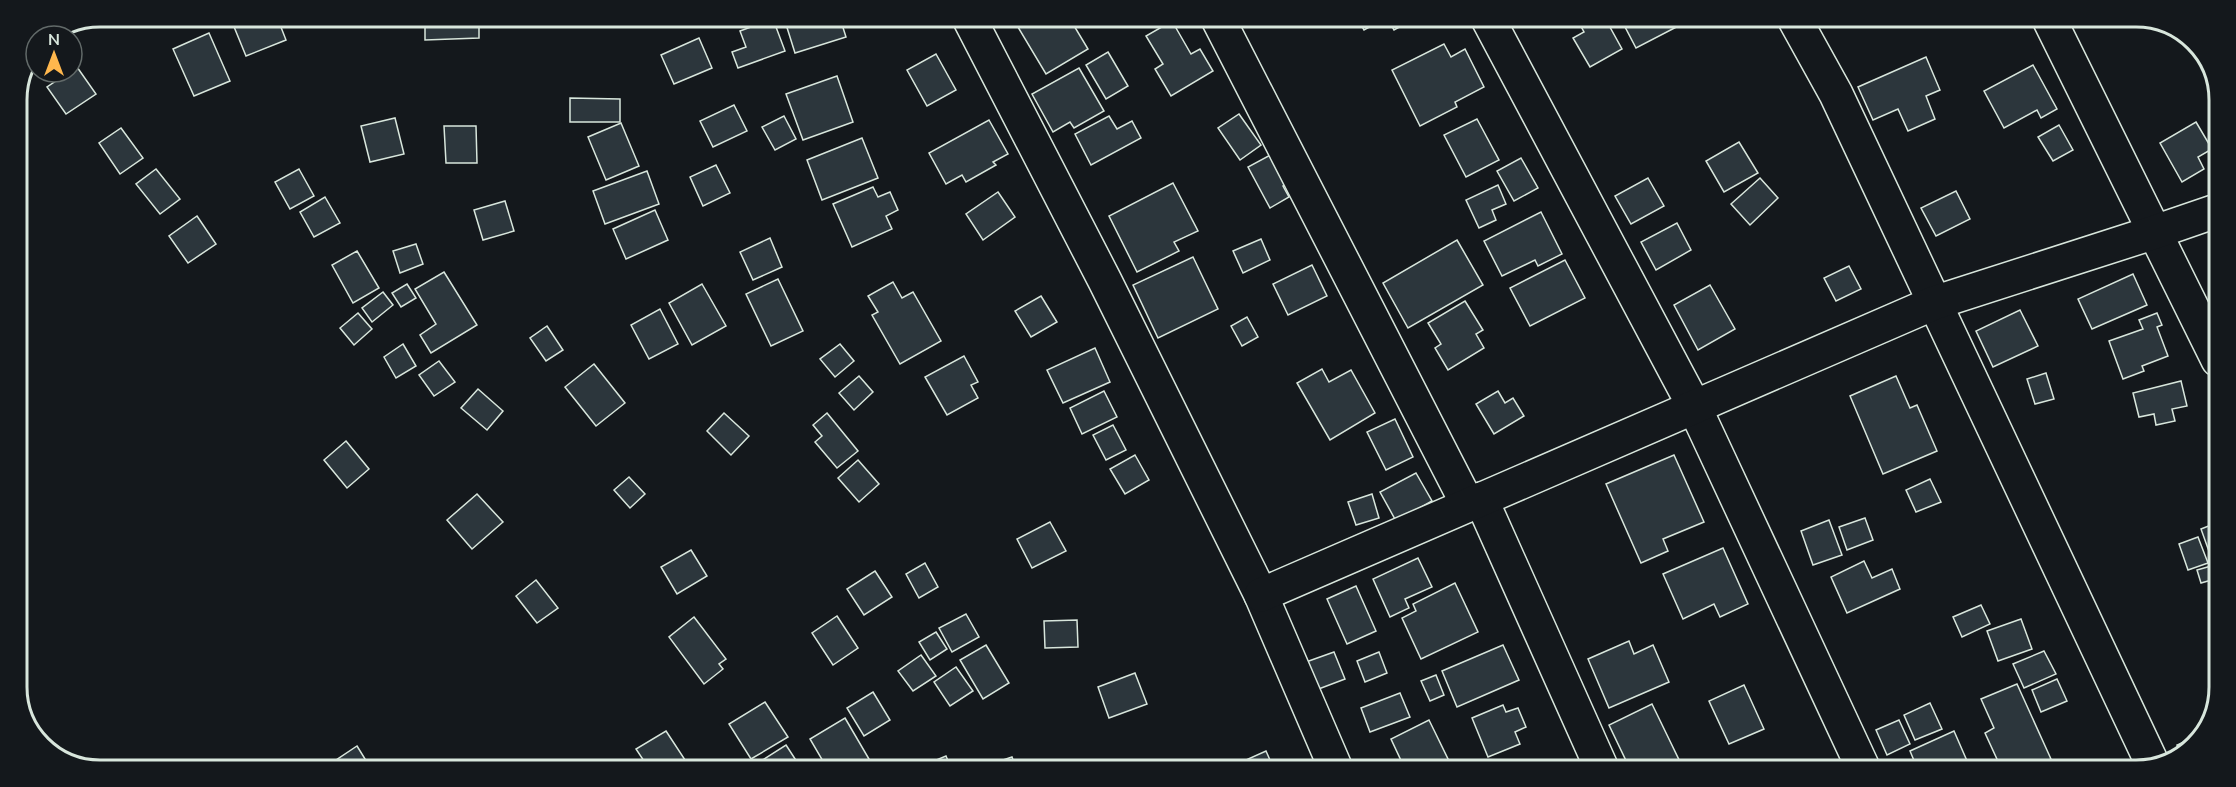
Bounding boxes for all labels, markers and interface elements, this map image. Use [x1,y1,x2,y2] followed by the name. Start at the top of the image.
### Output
[24,24,84,84] north arrow
[48,29,60,51] text: N

